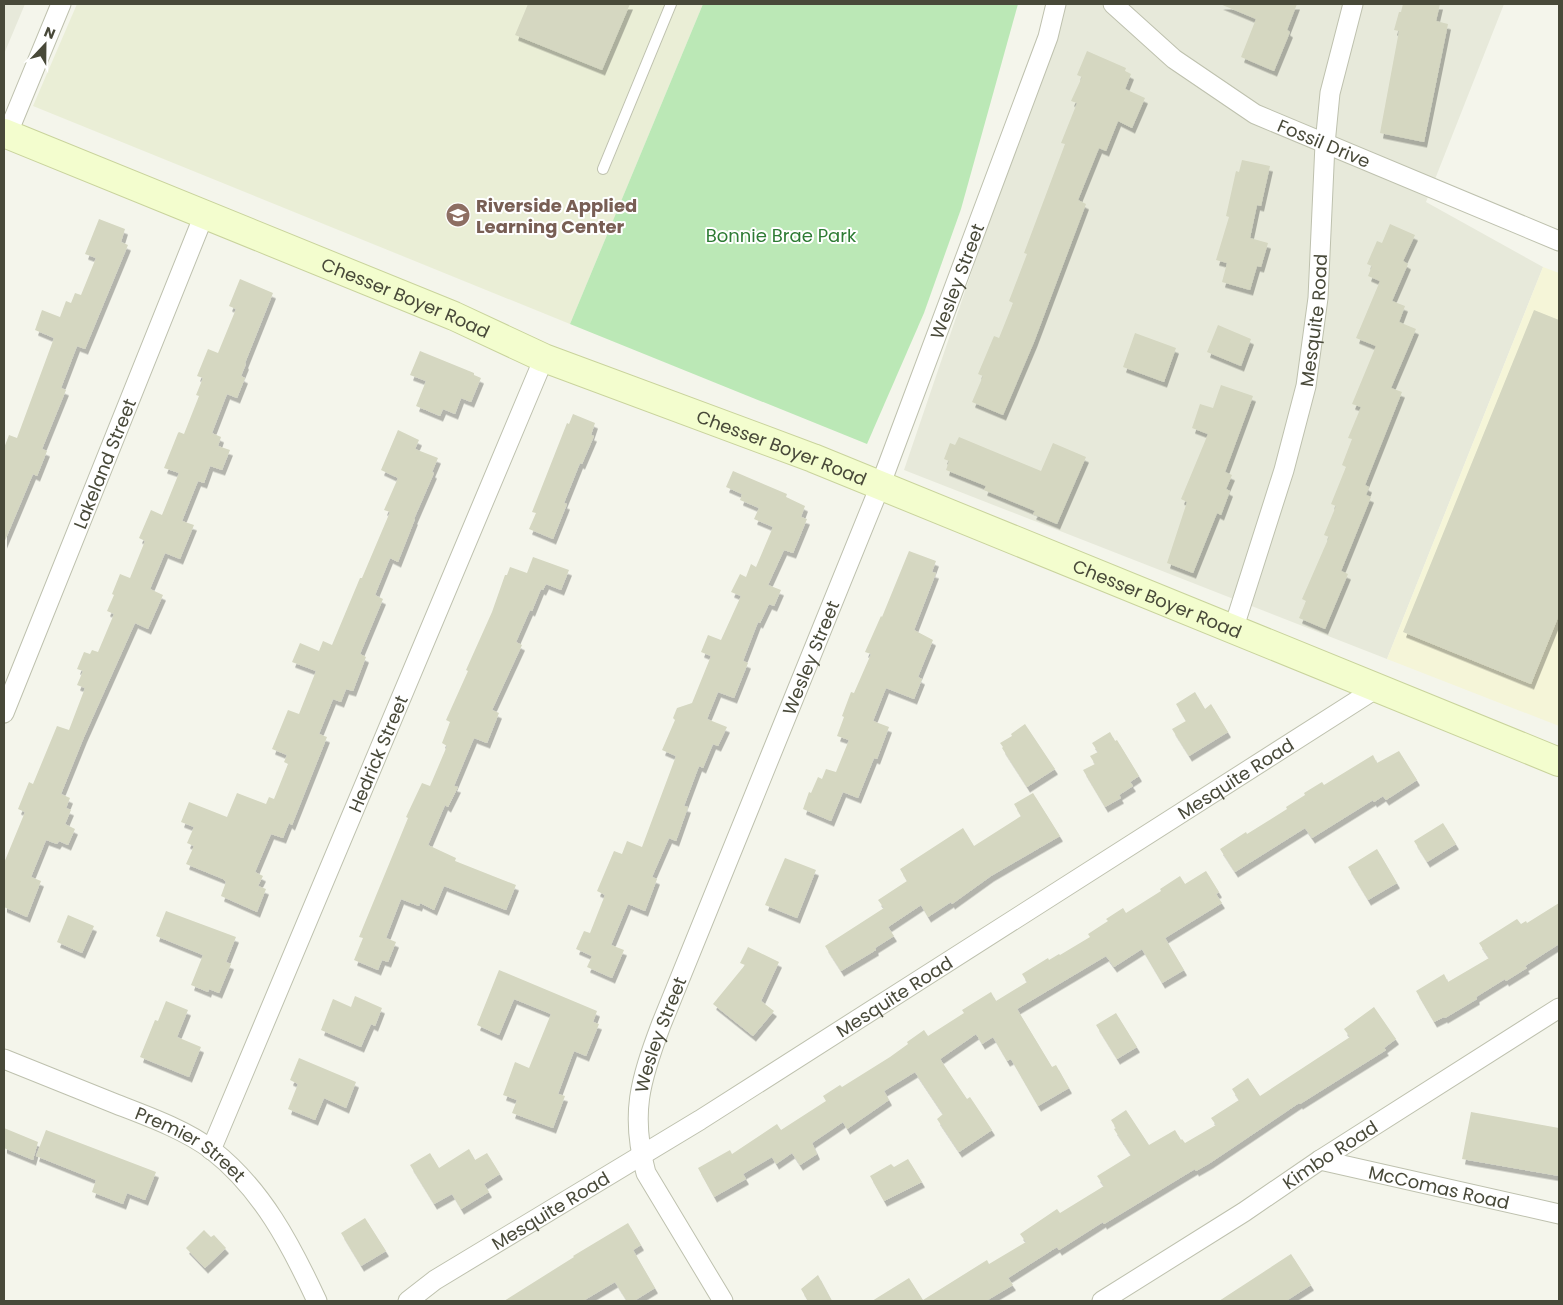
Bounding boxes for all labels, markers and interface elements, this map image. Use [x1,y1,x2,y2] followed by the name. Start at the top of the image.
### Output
[20,20,70,70] north arrow
[41,22,58,44] text: N
[1274,112,1374,173] street label: Fossil Drive
[476,193,637,239] place label: Riverside Applied Learning Center
[445,202,471,228] school or university icon: Riverside Applied Learning Center
[924,220,990,342] street label: Wesley Street
[706,223,857,248] park label: Bonnie Brae Park
[318,251,494,344] street label: Chesser Boyer Road
[1294,253,1332,388] street label: Mesquite Road
[67,395,142,532] street label: Lakeland Street
[693,403,871,491] street label: Chesser Boyer Road
[1069,553,1246,644] street label: Chesser Boyer Road
[776,597,845,719] street label: Wesley Street
[342,691,413,816] street label: Hedrick Street
[1172,732,1299,825] street label: Mesquite Road
[831,950,957,1043] street label: Mesquite Road
[628,973,692,1095] street label: Wesley Street
[132,1100,252,1187] street label: Premier Street
[1277,1114,1382,1195] street label: Kimbo Road
[1366,1159,1512,1215] street label: McComas Road
[487,1165,614,1256] street label: Mesquite Road

